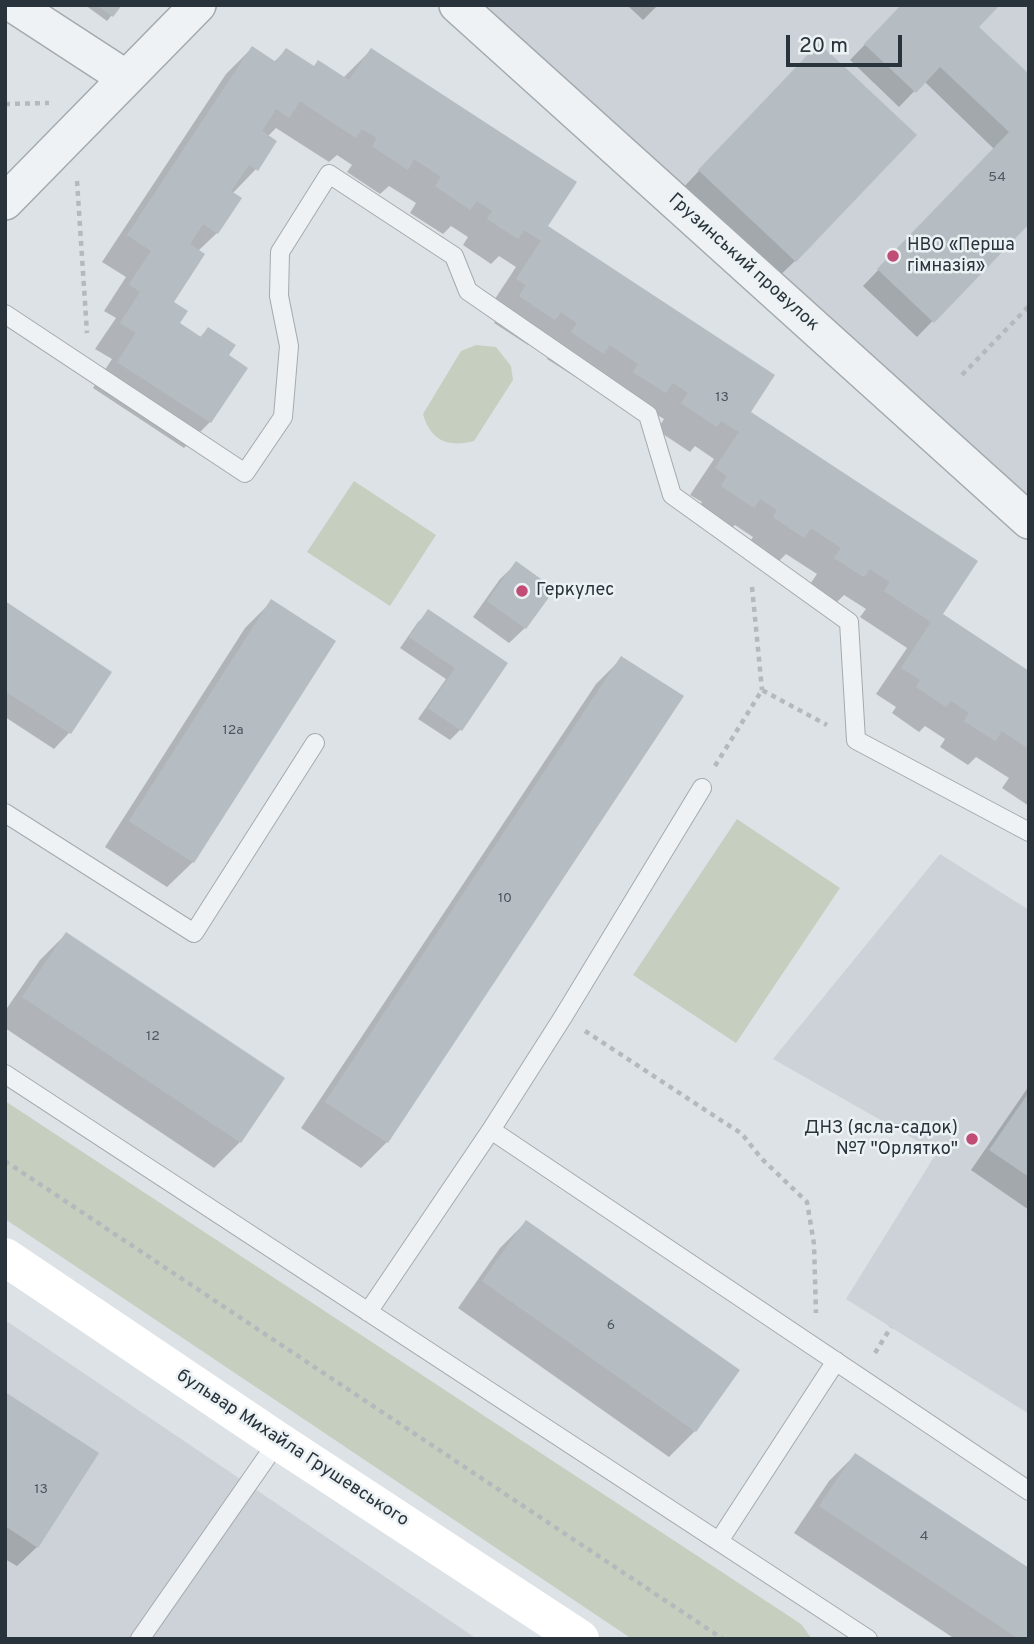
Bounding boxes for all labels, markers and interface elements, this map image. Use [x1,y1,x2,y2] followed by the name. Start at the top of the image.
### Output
[789,21,904,65] scale bar
[799,33,848,60] text: 20 m
[988,170,1006,186] house number: 54
[663,190,823,336] street label: Грузинський провулок
[907,235,1015,278] place label: НВО «Перша гімназія»
[885,248,901,264] marker: НВО «Перша гімназія»
[715,390,729,406] house number: 13
[536,580,614,602] place label: Геркулес
[514,583,530,599] marker: Геркулес
[222,723,244,739] house number: 12а
[498,891,512,907] house number: 10
[146,1029,160,1045] house number: 12
[804,1118,958,1160] place label: ДНЗ (ясла-садок) №7 "Орлятко"
[964,1131,980,1147] marker: ДНЗ (ясла-садок) №7 "Орлятко"
[607,1318,615,1334] house number: 6
[172,1366,412,1532] street label: бульвар Михайла Грушевського
[34,1482,48,1498] house number: 13
[920,1529,928,1545] house number: 4

